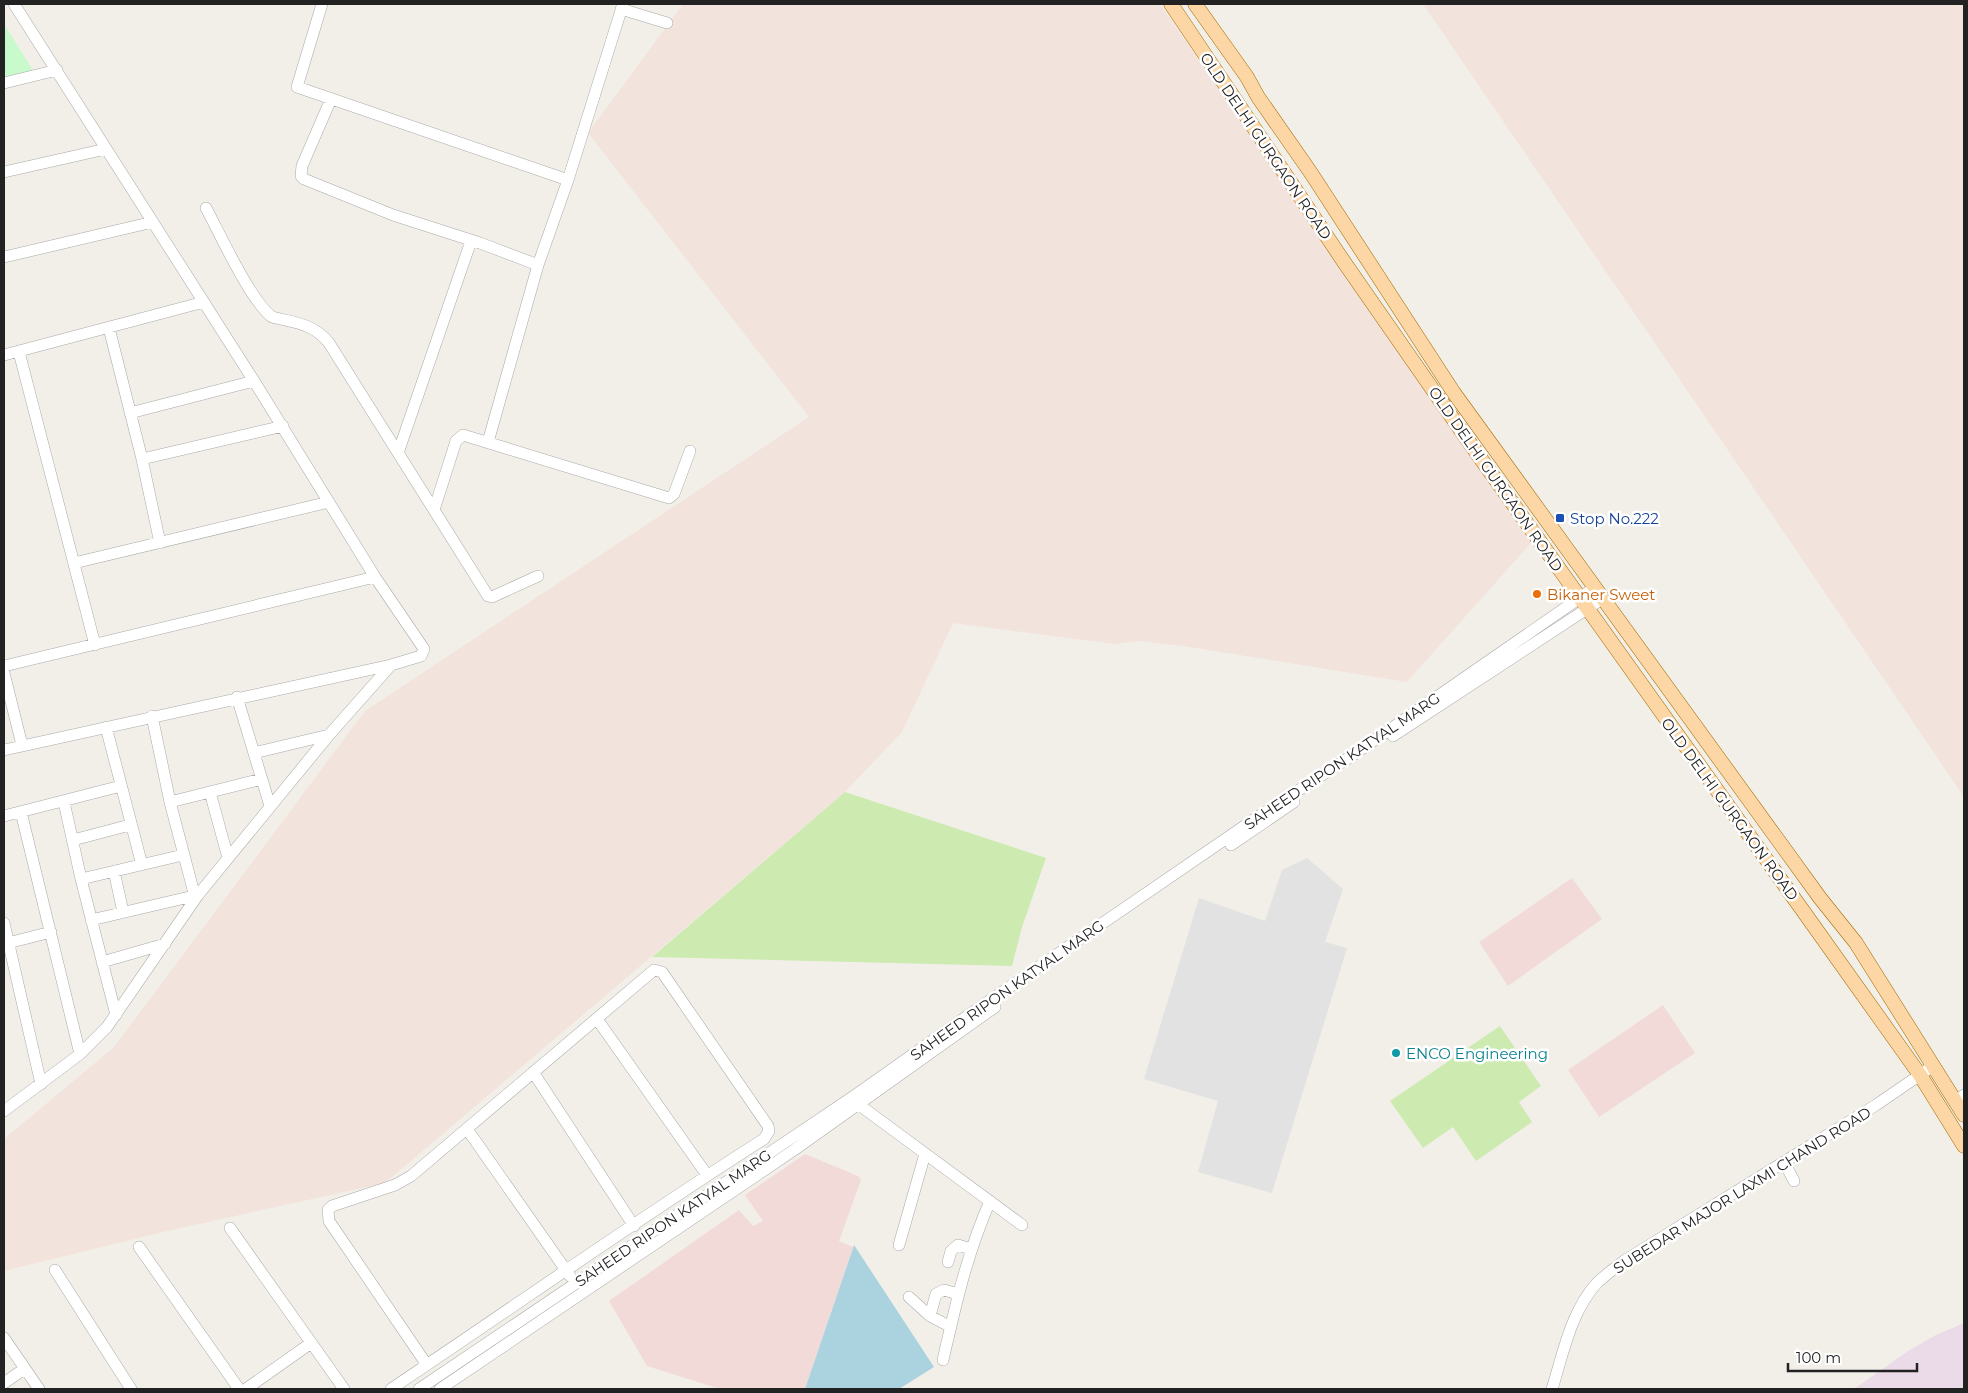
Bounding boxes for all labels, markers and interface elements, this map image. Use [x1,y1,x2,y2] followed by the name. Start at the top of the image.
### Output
[1196,49,1336,243] street label: OLD DELHI GURGAON ROAD
[1425,383,1567,575] street label: OLD DELHI GURGAON ROAD
[1570,509,1659,528] place label: Stop No.222
[1554,512,1566,524] marker: Stop No.222
[1547,585,1655,604] place label: Bikaner Sweet
[1531,588,1543,600] marker: Bikaner Sweet
[1240,688,1444,834] street label: SAHEED RIPON KATYAL MARG
[1657,714,1803,904] street label: OLD DELHI GURGAON ROAD
[906,916,1108,1064] street label: SAHEED RIPON KATYAL MARG
[1406,1044,1548,1063] place label: ENCO Engineering
[1390,1047,1402,1059] marker: ENCO Engineering
[1610,1102,1874,1278] street label: SUBEDAR MAJOR LAXMI CHAND ROAD
[571,1145,775,1291] street label: SAHEED RIPON KATYAL MARG
[1788,1340,1917,1372] scale bar
[1796,1348,1841,1367] text: 100 m

